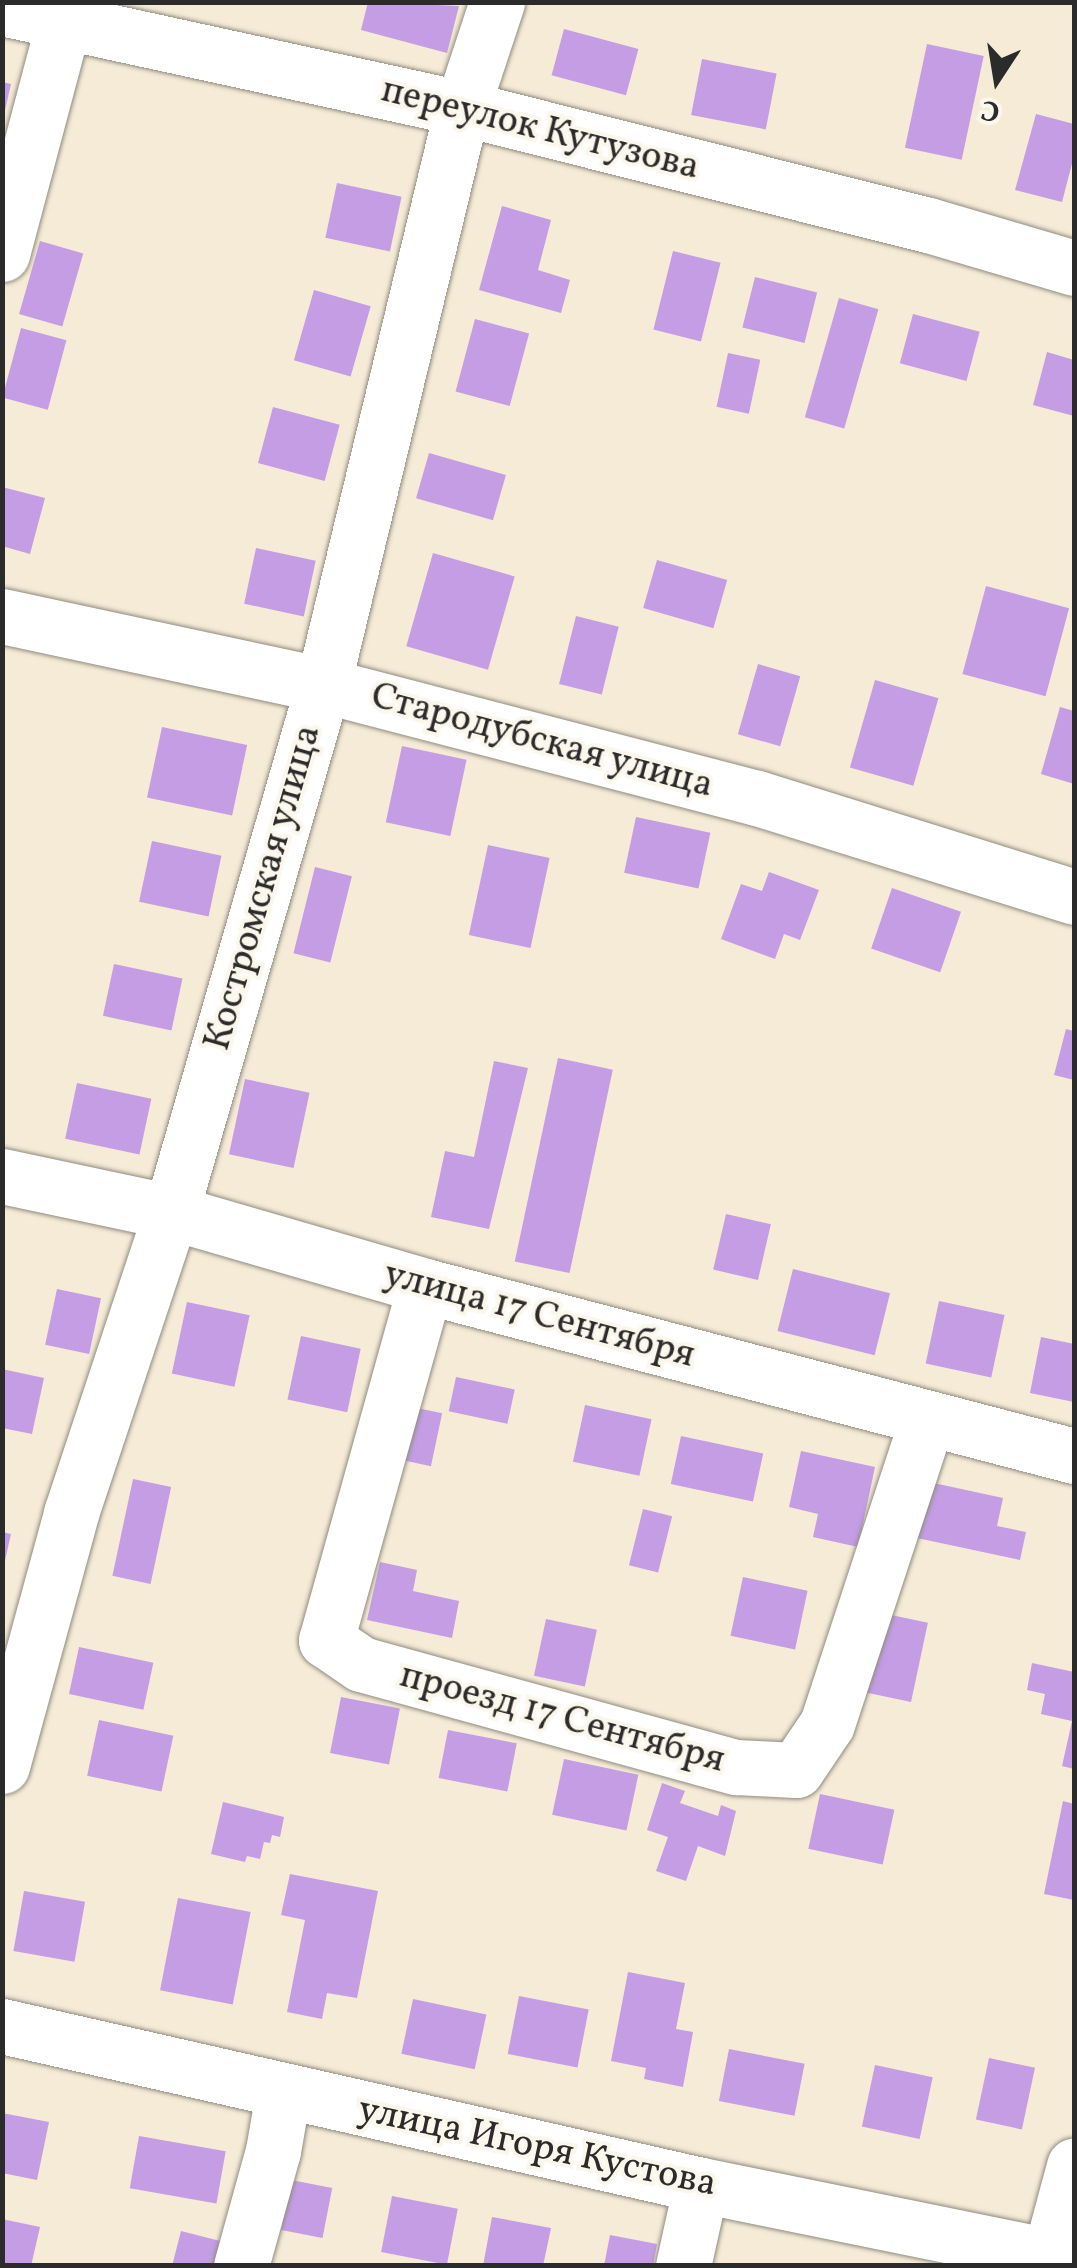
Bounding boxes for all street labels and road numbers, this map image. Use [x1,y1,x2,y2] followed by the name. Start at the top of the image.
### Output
[376,68,704,192] street label: переулок Кутузова
[365,674,719,810] street label: Стародубская улица
[196,720,332,1056] street label: Костромская улица
[378,1253,700,1379] street label: улица 17 Сентября
[395,1654,729,1784] street label: проезд 17 Сентября
[354,2088,720,2208] street label: улица Игоря Кустова

